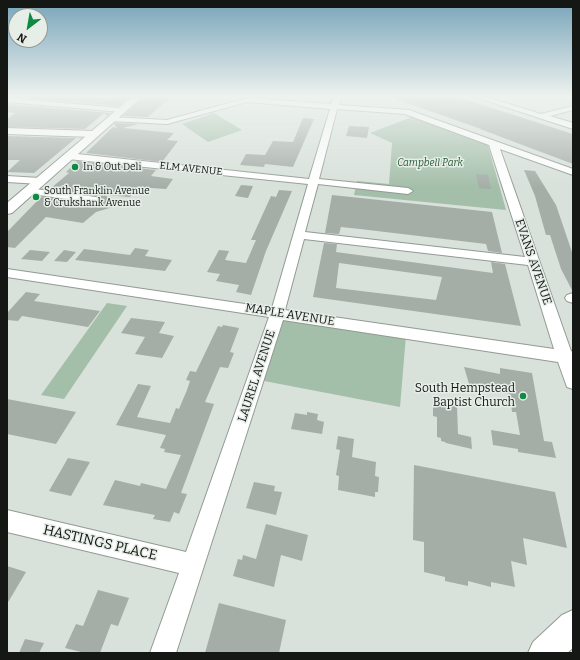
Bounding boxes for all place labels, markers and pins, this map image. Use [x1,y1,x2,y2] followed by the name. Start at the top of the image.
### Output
[83,161,141,173] place label: In & Out Deli
[70,162,80,172] marker: In & Out Deli
[44,185,150,208] place label: South Franklin Avenue & Crukshank Avenue
[31,192,41,202] marker: South Franklin Avenue & Crukshank Avenue
[415,382,515,410] place label: South Hempstead Baptist Church
[518,391,528,401] marker: South Hempstead Baptist Church

